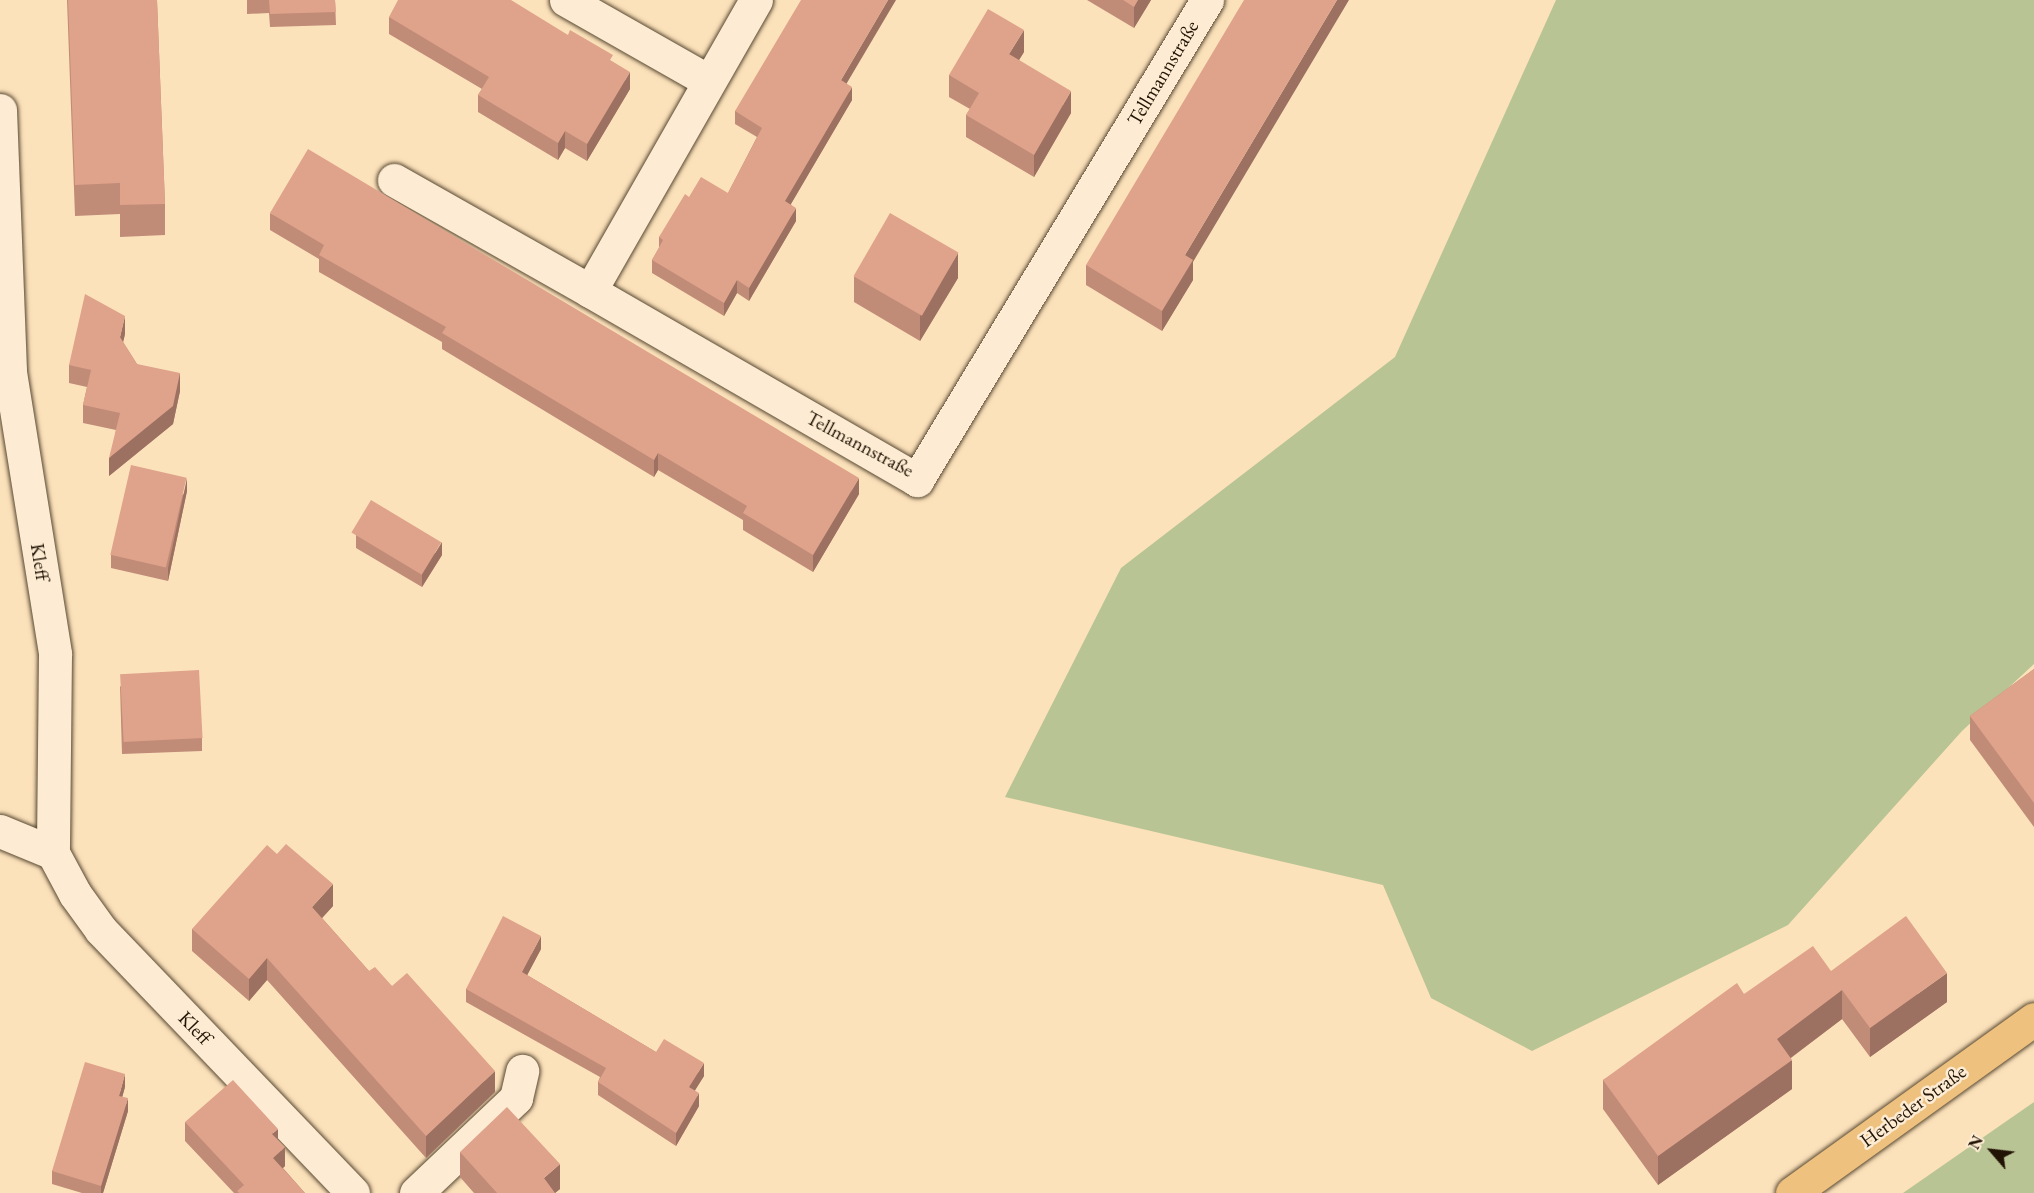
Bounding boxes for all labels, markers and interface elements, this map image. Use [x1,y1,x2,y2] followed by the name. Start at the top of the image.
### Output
[1122,16,1204,130] street label: Tellmannstraße
[802,406,918,482] street label: Tellmannstraße
[25,541,55,583] street label: Kleff
[173,1006,217,1050] street label: Kleff
[1855,1059,1971,1153] street label: Herbeder Straße
[1962,1121,2022,1181] north arrow
[1963,1132,1988,1153] text: N

